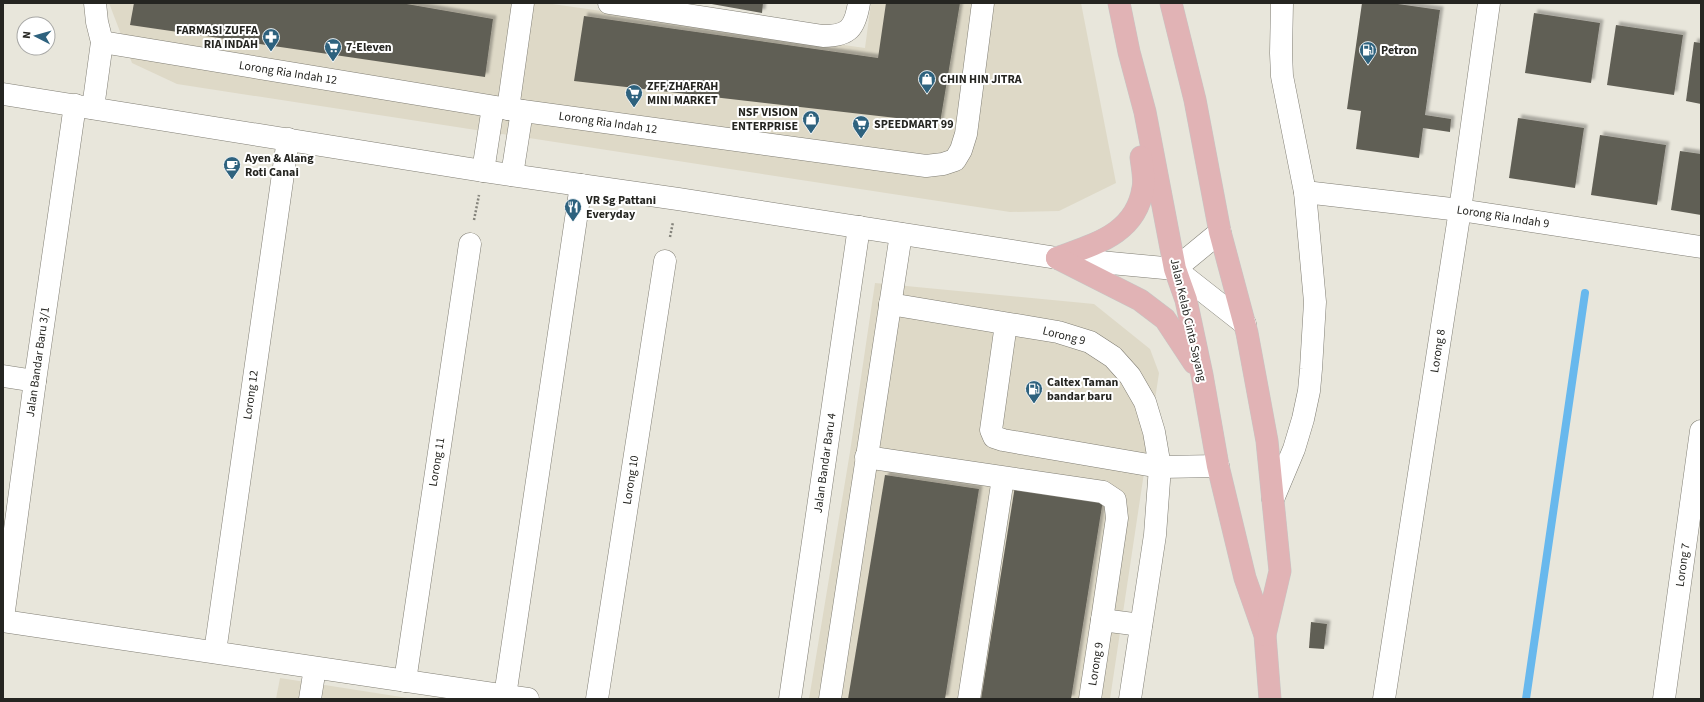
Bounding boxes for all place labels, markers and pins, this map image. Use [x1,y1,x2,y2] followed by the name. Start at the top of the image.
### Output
[176,22,258,53] place label: FARMASI ZUFFA RIA INDAH
[261,27,281,52] pharmacy icon: FARMASI ZUFFA RIA INDAH
[323,37,343,62] supermarket icon: 7-Eleven
[346,39,392,56] place label: 7-Eleven
[1358,40,1378,65] fuel station icon: Petron
[1381,42,1417,59] place label: Petron
[917,69,937,94] shop icon: CHIN HIN JITRA
[940,71,1022,88] place label: CHIN HIN JITRA
[647,78,718,109] place label: ZFF ZHAFRAH MINI MARKET
[624,83,644,108] supermarket icon: ZFF ZHAFRAH MINI MARKET
[731,104,798,135] place label: NSF VISION ENTERPRISE
[801,109,821,134] shop icon: NSF VISION ENTERPRISE
[851,114,871,139] supermarket icon: SPEEDMART 99
[874,116,954,133] place label: SPEEDMART 99
[244,150,314,181] place label: Ayen & Alang Roti Canai
[222,155,242,180] cafe icon: Ayen & Alang Roti Canai
[585,192,656,223] place label: VR Sg Pattani Everyday
[563,197,583,222] restaurant icon: VR Sg Pattani Everyday
[1047,374,1119,405] place label: Caltex Taman bandar baru
[1024,379,1044,404] fuel station icon: Caltex Taman bandar baru

